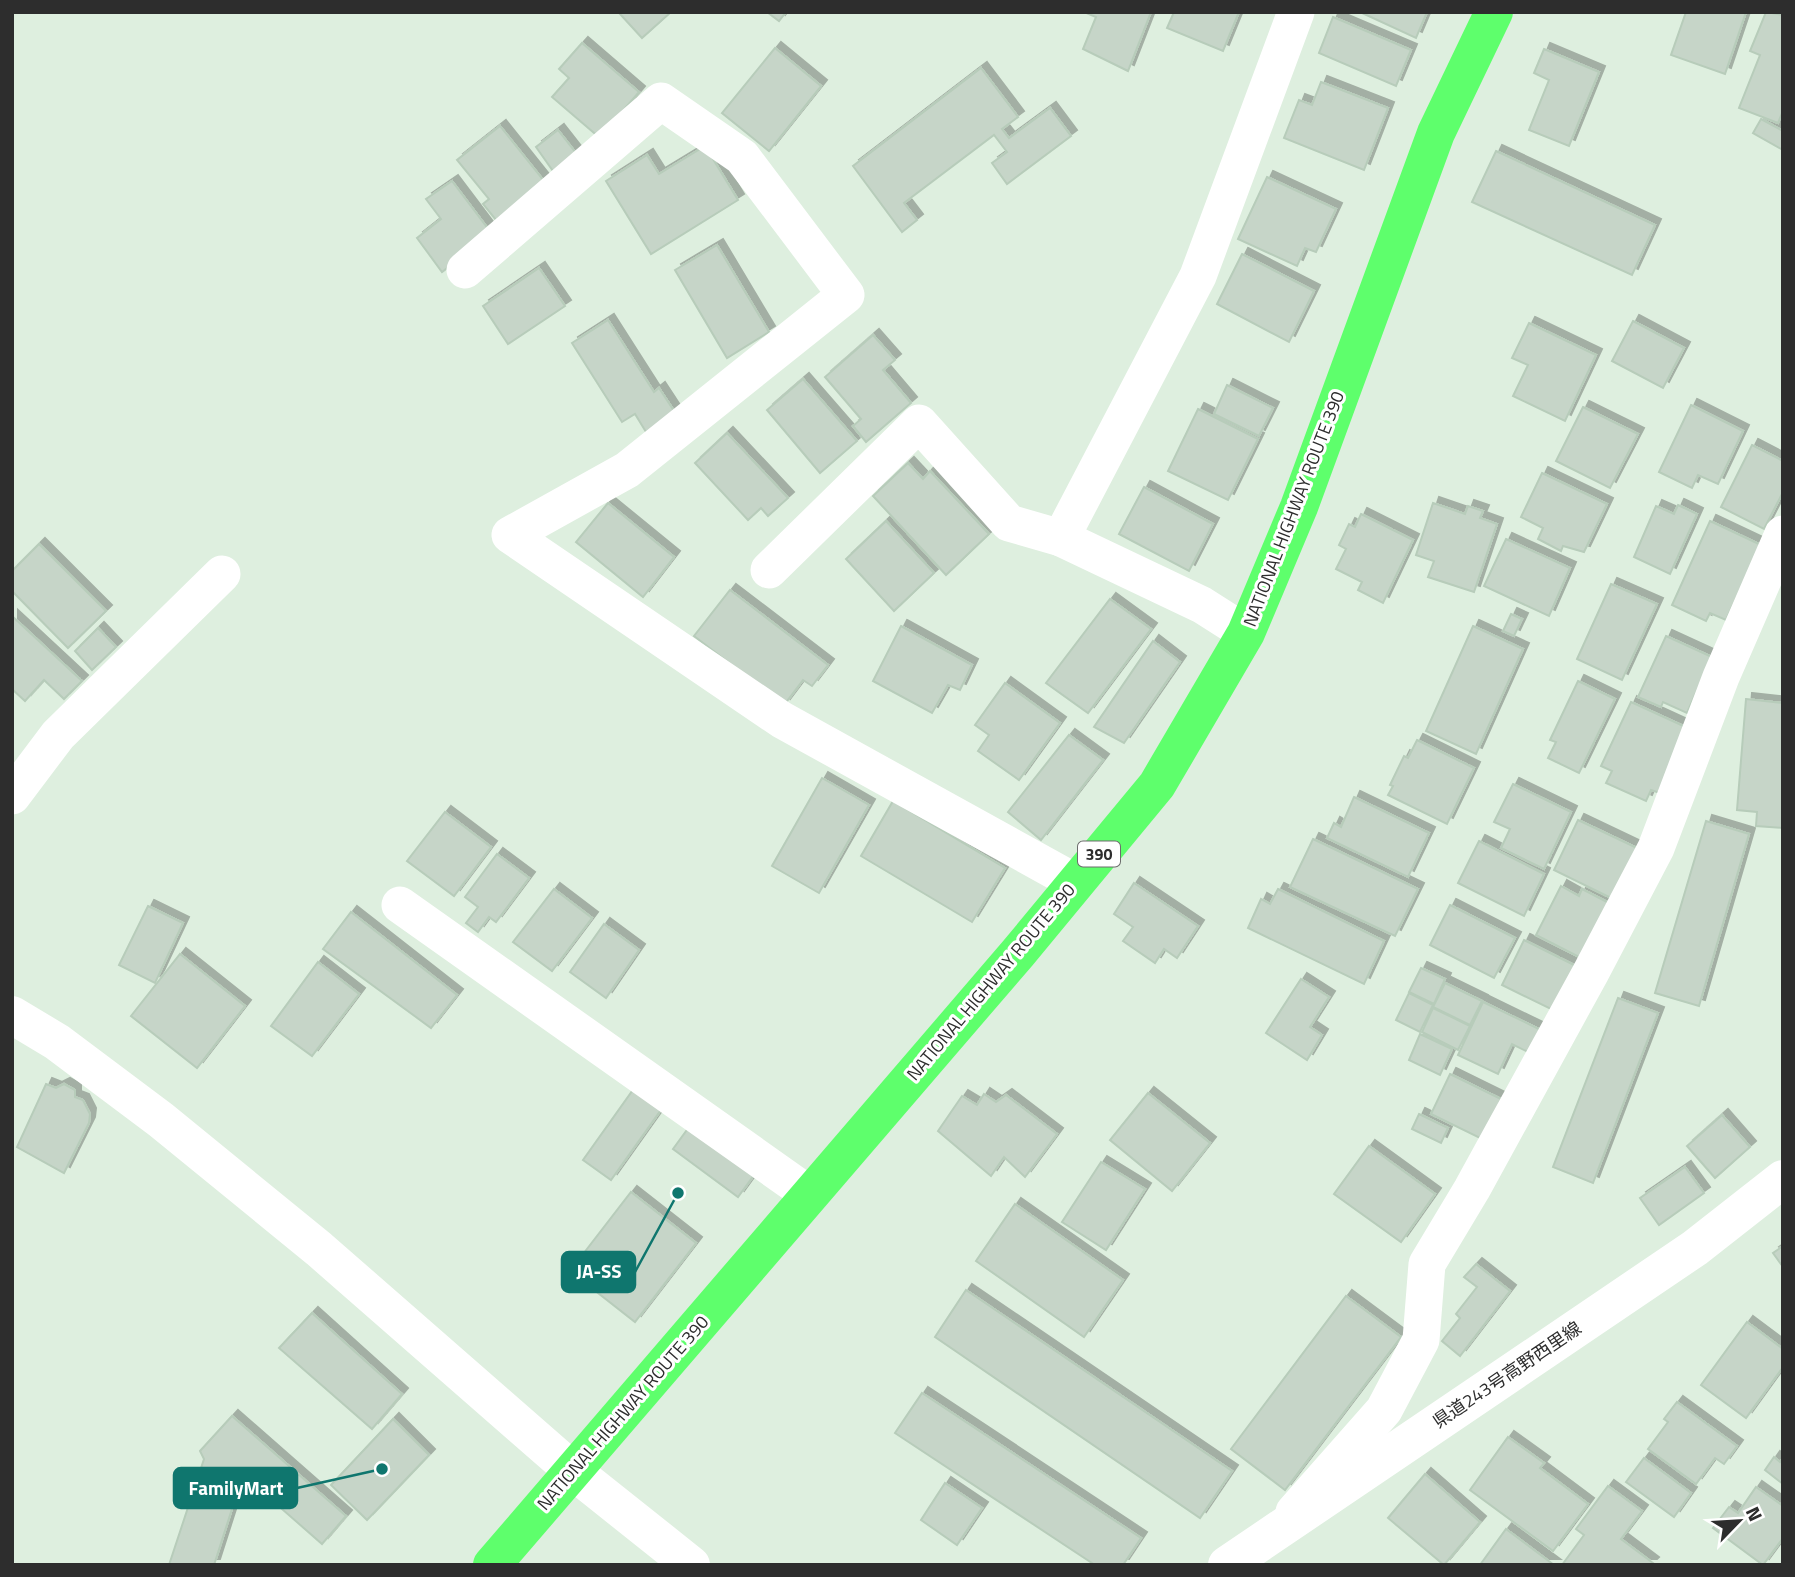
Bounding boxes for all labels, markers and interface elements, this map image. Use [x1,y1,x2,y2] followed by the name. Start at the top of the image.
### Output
[1236,387,1351,631] street label: NATIONAL HIGHWAY ROUTE 390
[1078,842,1120,866] road number: 390
[900,877,1081,1086] street label: NATIONAL HIGHWAY ROUTE 390
[562,1252,635,1292] callout: JA-SS
[576,1256,622,1285] text: JA-SS
[530,1309,715,1516] street label: NATIONAL HIGHWAY ROUTE 390
[1427,1315,1586,1434] street label: 県道243号高野西里線
[174,1468,297,1508] callout: FamilyMart
[189,1473,284,1502] text: FamilyMart
[1704,1486,1774,1556] north arrow
[1739,1502,1771,1526] text: N

